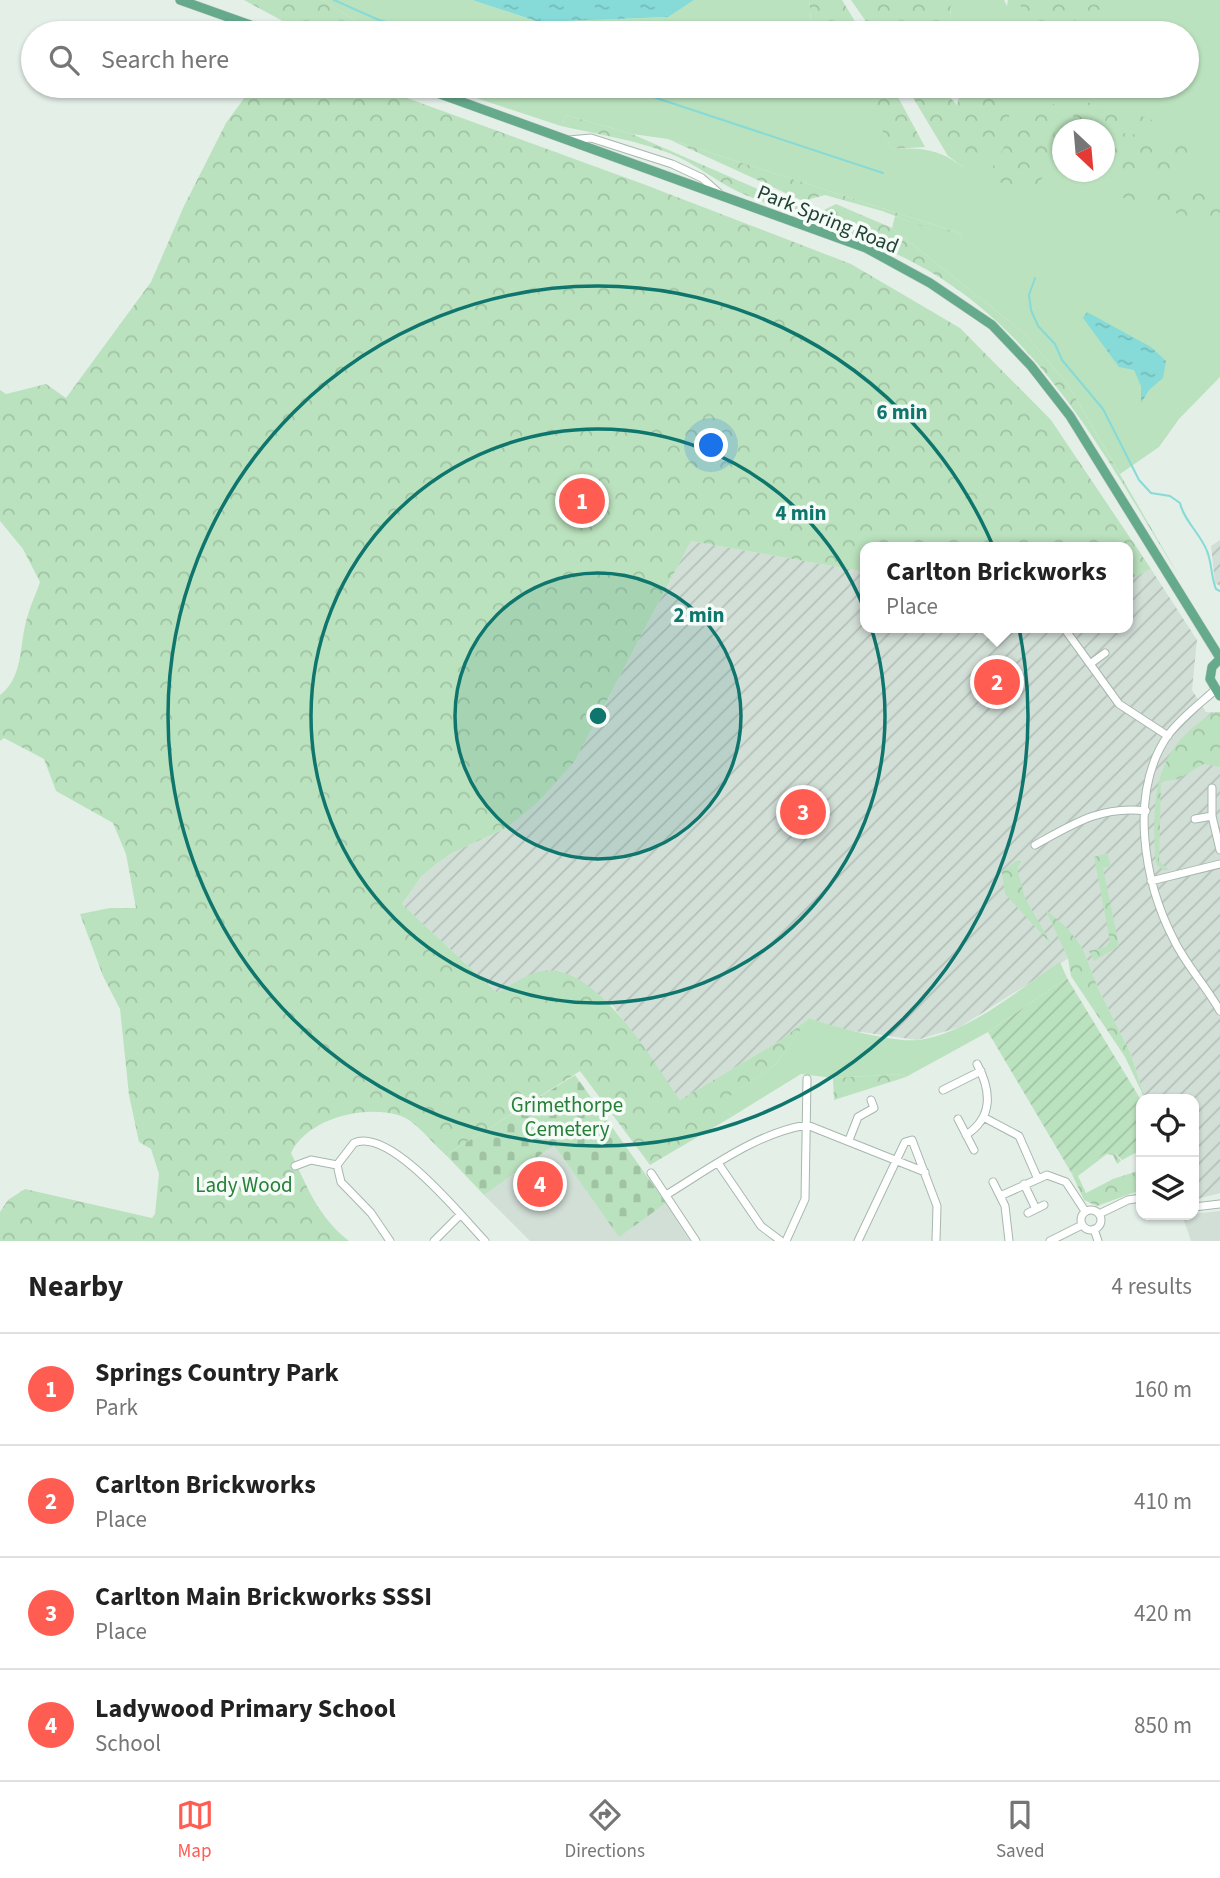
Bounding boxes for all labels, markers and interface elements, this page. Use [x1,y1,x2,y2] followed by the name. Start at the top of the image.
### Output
[21,21,1199,98] search box
[45,41,83,79] icon: search
[101,41,229,78] text: Search here
[1052,119,1115,182] north arrow
[753,177,903,261] street label: Park Spring Road
[876,397,928,427] text: 6 min
[694,428,728,462] your location
[559,475,605,527] pin: 1
[775,498,827,528] text: 4 min
[860,542,1133,633] popup
[886,553,1107,590] text: Carlton Brickworks
[886,590,938,623] text: Place
[673,600,725,630] text: 2 min
[974,656,1020,708] pin: 2
[586,704,610,728] centre of rings
[780,786,826,838] pin: 3
[511,1090,623,1144] park label: Grimethorpe Cemetery
[1136,1094,1199,1220] map controls
[1136,1094,1199,1157] button: locate
[1136,1157,1199,1220] button: layers
[517,1158,563,1210] pin: 4
[195,1170,293,1200] park label: Lady Wood
[28,1265,123,1308] text: Nearby
[1112,1270,1192,1303] text: 4 results
[95,1354,339,1391] text: Springs Country Park
[45,1373,57,1406] text: 1
[1134,1373,1192,1406] text: 160 m
[95,1391,138,1424] text: Park
[95,1466,316,1503] text: Carlton Brickworks
[45,1485,57,1518] text: 2
[1134,1485,1192,1518] text: 410 m
[95,1503,147,1536] text: Place
[95,1578,432,1615] text: Carlton Main Brickworks SSSI
[45,1597,57,1630] text: 3
[1134,1597,1192,1630] text: 420 m
[95,1615,147,1648] text: Place
[95,1690,396,1727] text: Ladywood Primary School
[45,1709,57,1742] text: 4
[1134,1709,1192,1742] text: 850 m
[95,1727,161,1760] text: School
[176,1796,214,1865] tab: Map
[565,1796,645,1865] tab: Directions
[996,1796,1044,1865] tab: Saved

